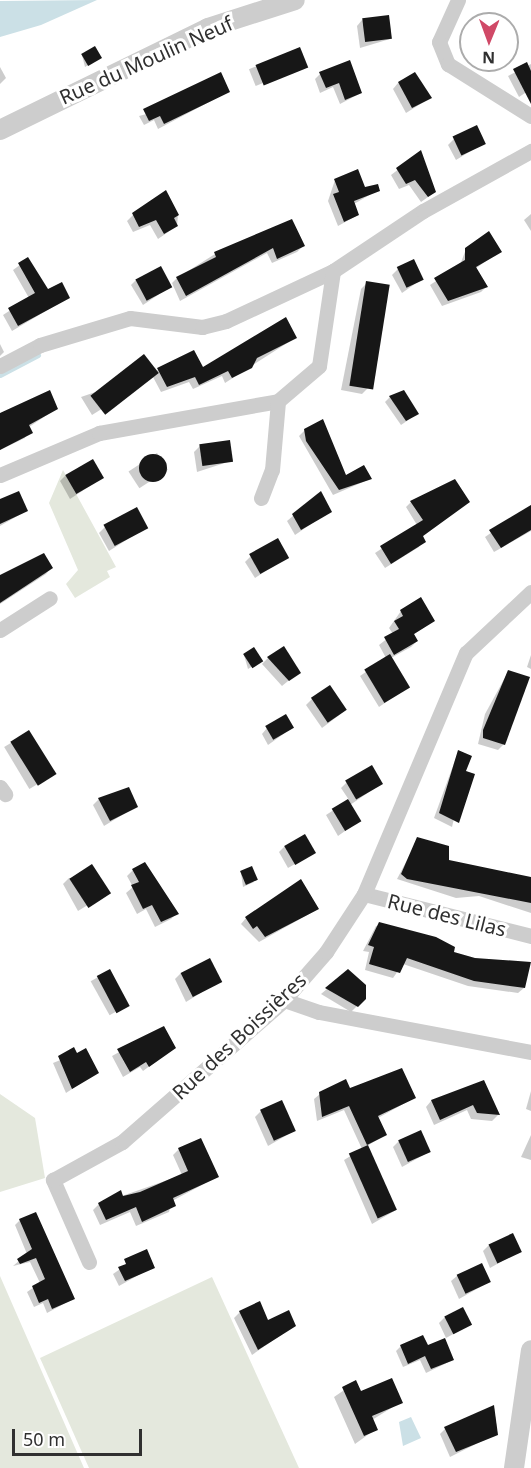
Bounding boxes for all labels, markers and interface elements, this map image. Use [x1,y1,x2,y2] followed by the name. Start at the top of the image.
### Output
[56,11,236,109] street label: Rue du Moulin Neuf
[459,12,519,72] north arrow
[482,47,495,69] text: N
[385,889,509,941] street label: Rue des Lilas
[167,968,311,1104] street label: Rue des Boissières
[15,1417,146,1455] scale bar
[23,1427,65,1451] text: 50 m

